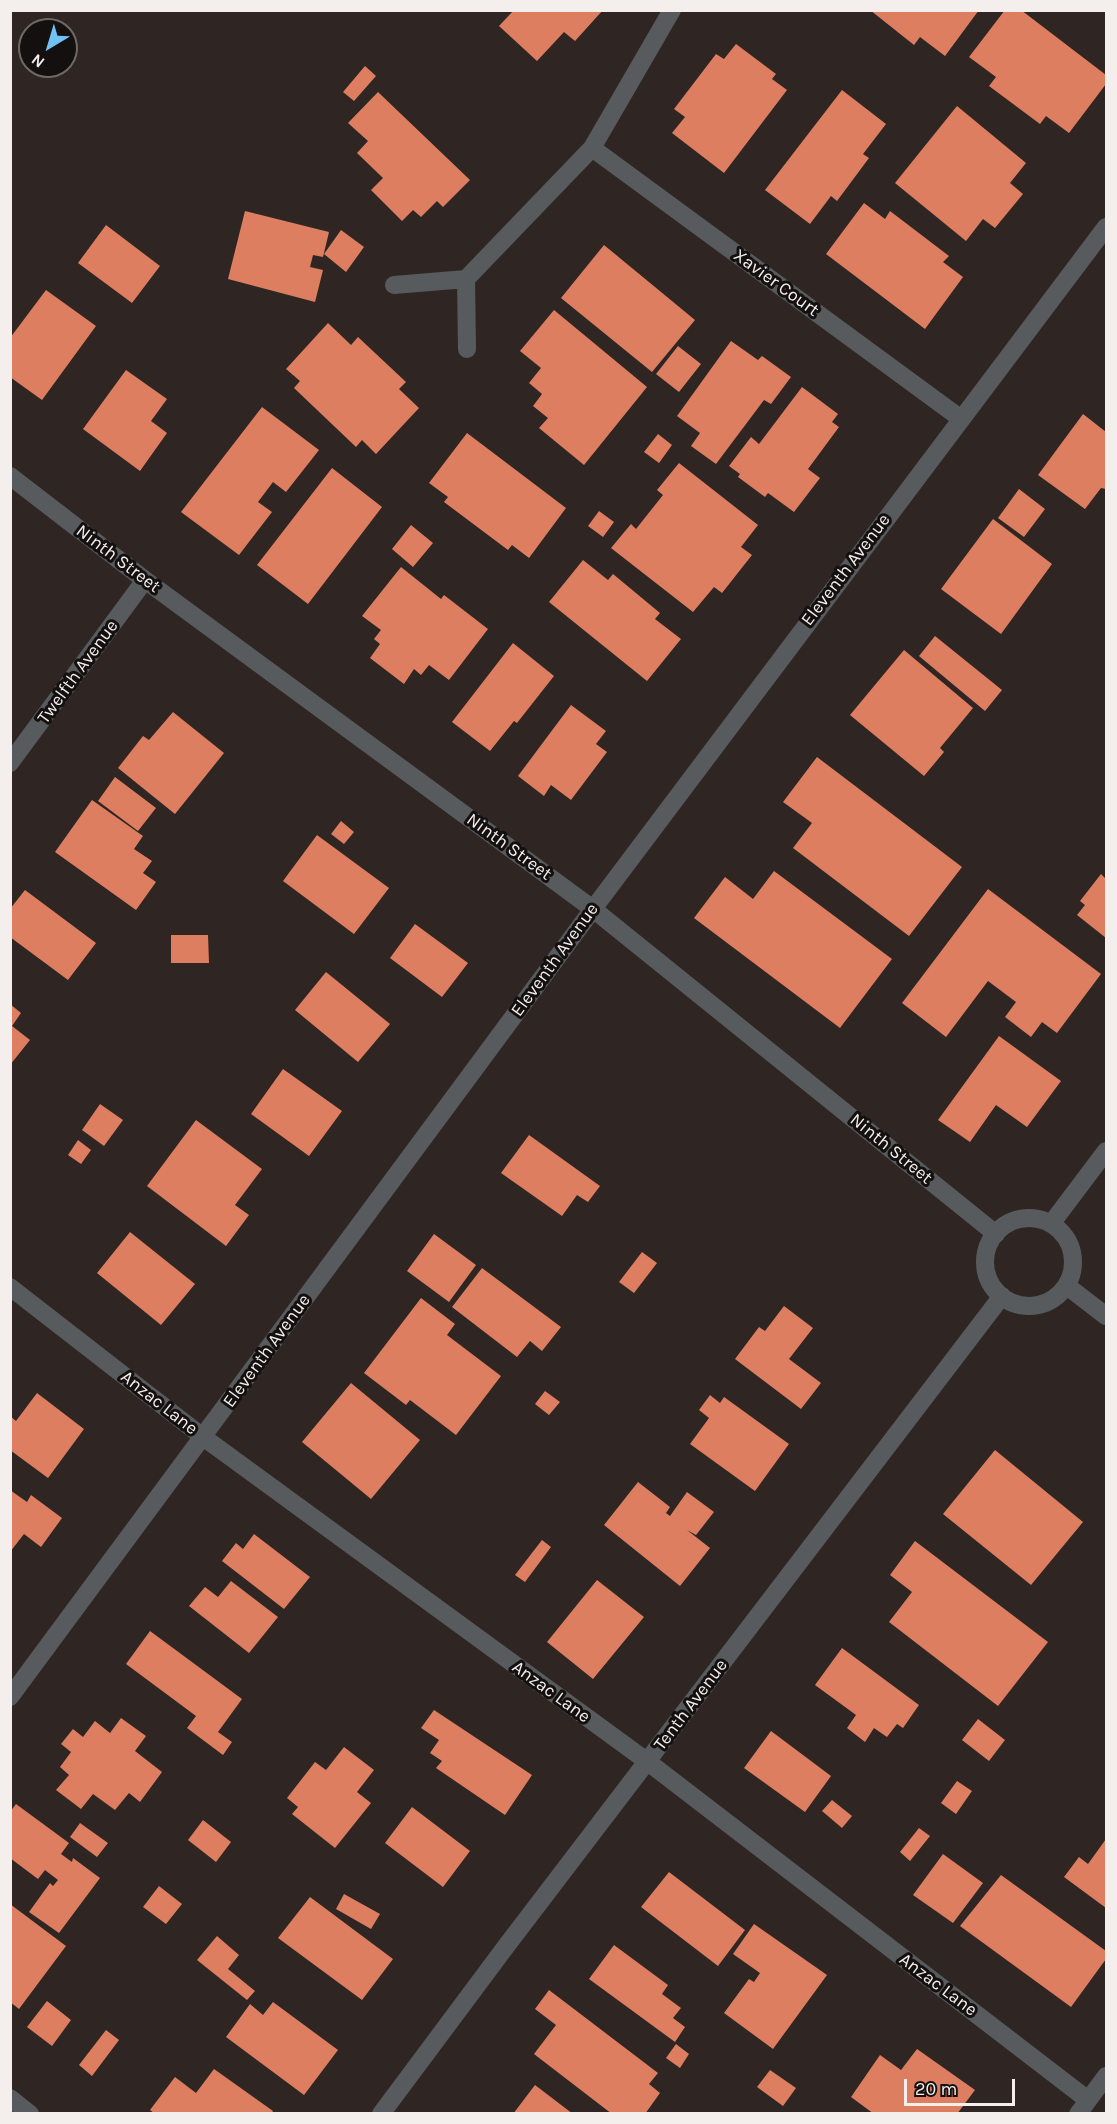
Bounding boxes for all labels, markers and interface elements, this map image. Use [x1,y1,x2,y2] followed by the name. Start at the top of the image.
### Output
[18,18,78,78] north arrow
[27,50,48,72] text: N
[729,245,823,321] street label: Xavier Court
[797,510,895,630] street label: Eleventh Avenue
[72,520,164,598] street label: Ninth Street
[33,616,123,728] street label: Twelfth Avenue
[462,809,556,885] street label: Ninth Street
[507,899,603,1021] street label: Eleventh Avenue
[845,1109,937,1189] street label: Ninth Street
[219,1290,315,1412] street label: Eleventh Avenue
[116,1366,202,1440] street label: Anzac Lane
[650,1655,732,1755] street label: Tenth Avenue
[508,1656,594,1728] street label: Anzac Lane
[895,1949,981,2021] street label: Anzac Lane
[907,2067,1018,2105] scale bar
[915,2078,957,2100] text: 20 m

